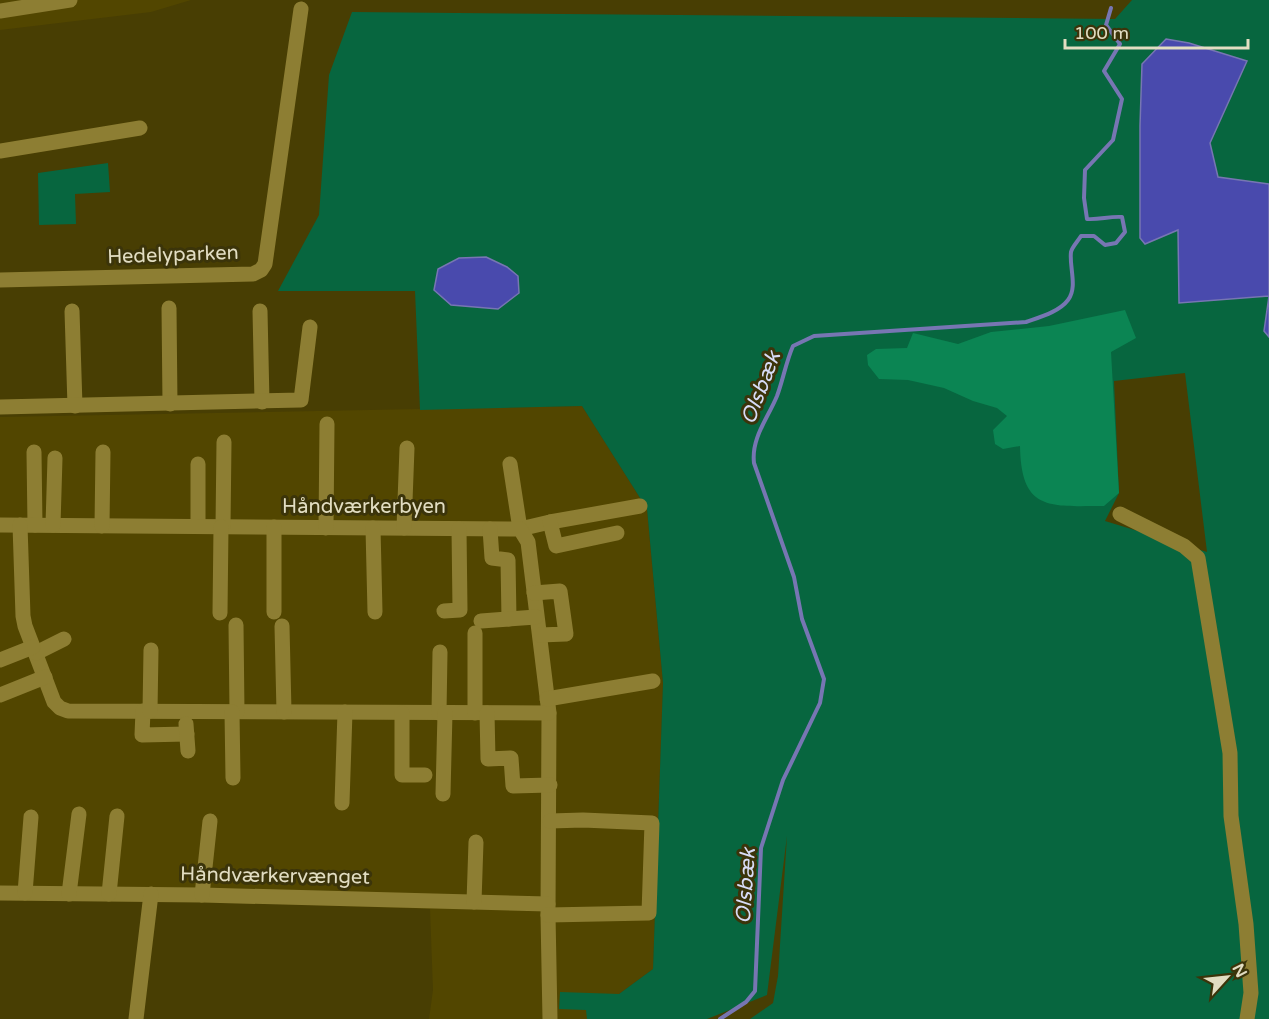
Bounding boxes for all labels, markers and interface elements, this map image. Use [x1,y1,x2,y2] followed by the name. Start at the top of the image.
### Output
[1065,12,1248,50] scale bar
[1074,22,1129,44] text: 100 m
[107,241,239,269] street label: Hedelyparken
[736,347,787,428] water label: Olsbæk
[282,495,446,519] street label: Håndværkerbyen
[731,846,761,925] water label: Olsbæk
[180,862,370,890] street label: Håndværkervænget
[1197,947,1257,1007] north arrow
[1228,960,1251,981] text: N

